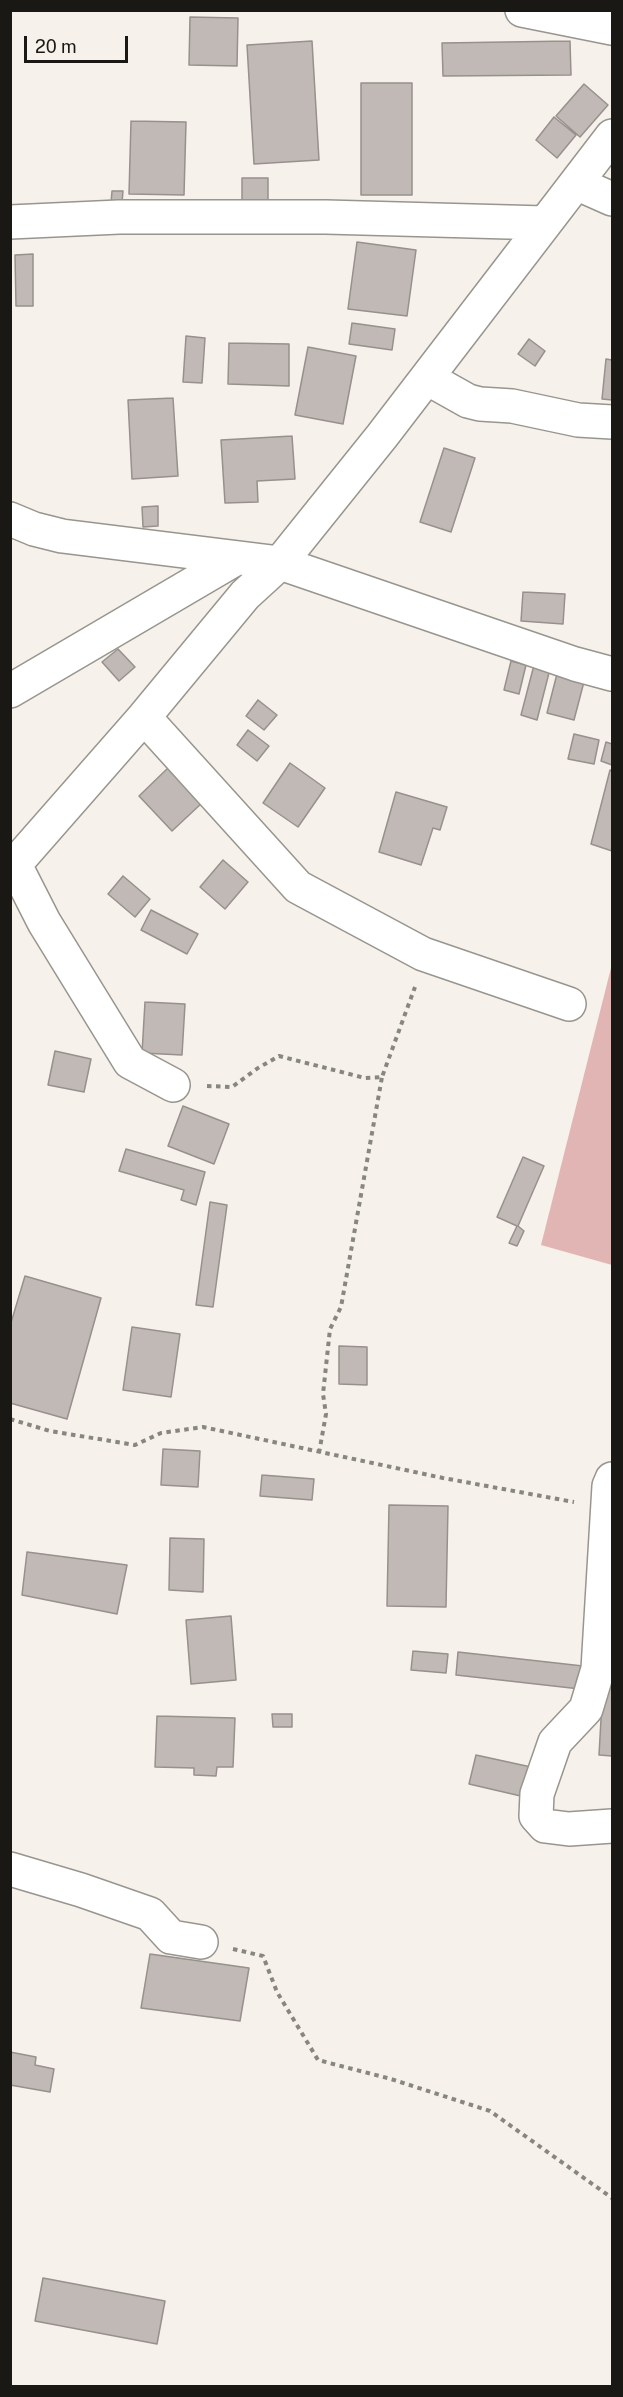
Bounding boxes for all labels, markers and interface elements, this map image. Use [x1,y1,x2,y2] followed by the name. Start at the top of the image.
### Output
[27,24,130,62] scale bar
[35,36,77,57] text: 20 m

